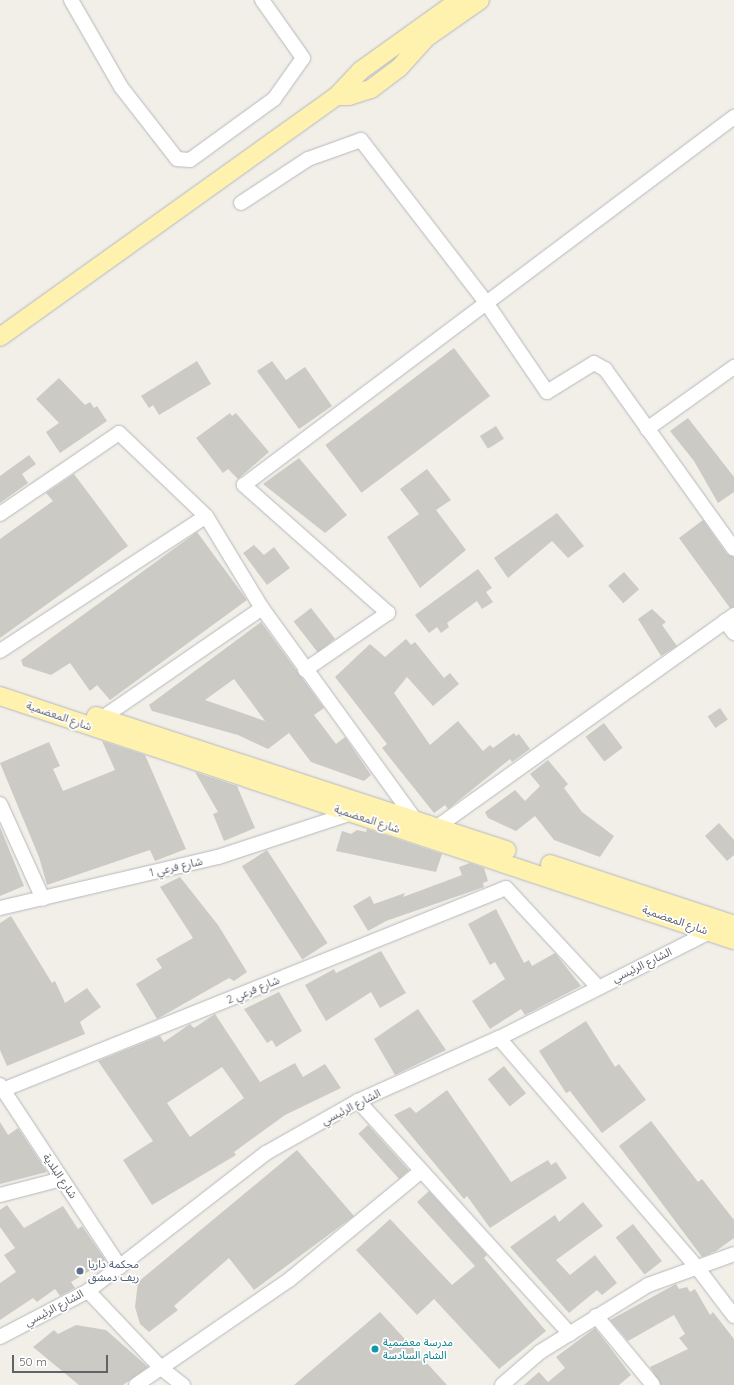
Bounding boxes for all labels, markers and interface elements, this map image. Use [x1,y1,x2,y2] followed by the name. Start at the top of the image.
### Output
[25,699,93,733] street label: شارع المعضمية
[333,802,401,836] street label: شارع المعضمية
[148,854,204,880] street label: شارع فرعي 1
[641,903,709,937] street label: شارع المعضمية
[610,945,674,985] street label: الشارع الرئيسي
[224,973,282,1007] street label: شارع فرعي 2
[319,1086,383,1128] street label: الشارع الرئيسي
[40,1151,80,1201] street label: شارع البلدية
[88,1258,139,1284] place label: محكمة داريا ريف دمشق
[75,1266,85,1276] marker: محكمة داريا ريف دمشق
[22,1287,86,1329] street label: الشارع الرئيسي
[383,1336,453,1362] place label: مدرسة معضمية الشام السادسة
[370,1344,380,1354] marker: مدرسة معضمية الشام السادسة
[14,1347,110,1373] scale bar
[19,1354,47,1369] text: 50 m

